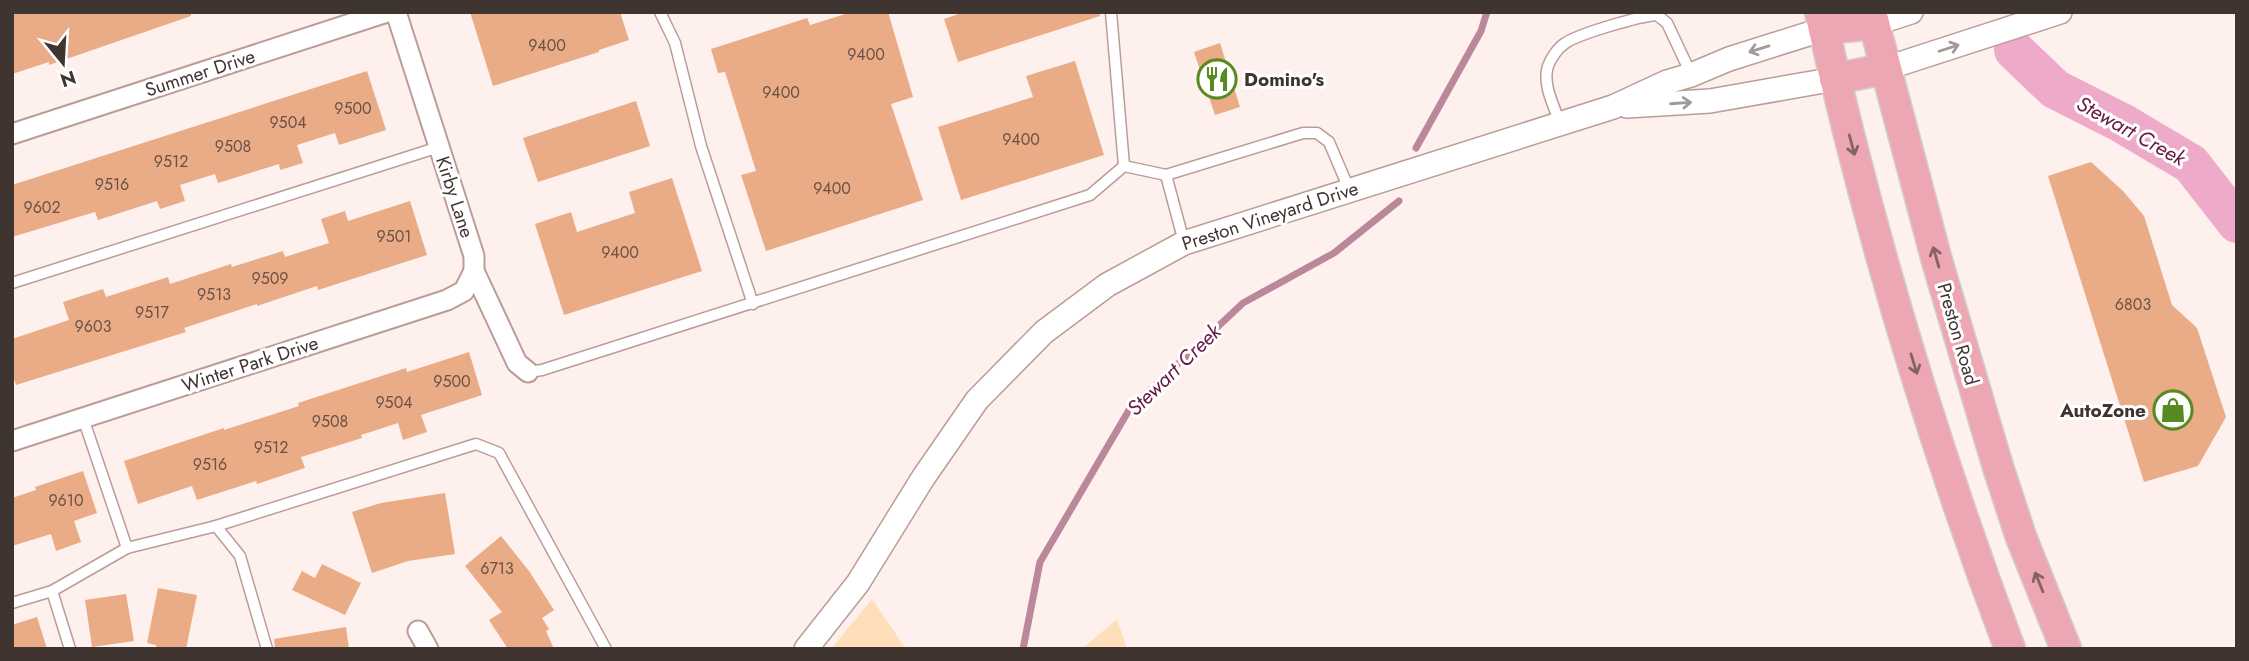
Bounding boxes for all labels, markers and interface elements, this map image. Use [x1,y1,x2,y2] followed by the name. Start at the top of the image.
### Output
[28,28,98,98] north arrow
[528,34,566,57] house number: 9400
[1938,41,1960,53] one-way arrow
[141,42,259,103] street label: Summer Drive
[847,43,885,66] house number: 9400
[1748,44,1770,57] one-way arrow
[1196,58,1238,100] restaurant icon: Domino's
[57,64,79,94] text: N
[1244,66,1324,93] place label: Domino's
[762,81,800,104] house number: 9400
[2071,89,2192,174] water label: Stewart Creek
[1669,96,1692,109] one-way arrow
[334,97,372,120] house number: 9500
[269,111,307,134] house number: 9504
[1002,128,1040,151] house number: 9400
[1846,134,1859,156] one-way arrow
[215,135,251,158] house number: 9508
[154,150,188,173] house number: 9512
[429,153,481,241] street label: Kirby Lane
[95,173,129,196] house number: 9516
[1178,175,1362,257] street label: Preston Vineyard Drive
[813,177,851,200] house number: 9400
[23,196,61,219] house number: 9602
[376,225,412,248] house number: 9501
[601,241,639,264] house number: 9400
[1929,246,1942,269] one-way arrow
[251,267,289,290] house number: 9509
[1931,280,1985,388] street label: Preston Road
[197,283,231,306] house number: 9513
[2115,293,2151,316] house number: 6803
[135,301,170,324] house number: 9517
[75,315,112,338] house number: 9603
[1120,317,1229,423] water label: Stewart Creek
[178,329,322,399] street label: Winter Park Drive
[1909,353,1922,375] one-way arrow
[433,370,471,393] house number: 9500
[2152,389,2194,431] shop icon: AutoZone
[375,391,413,414] house number: 9504
[2059,397,2146,424] place label: AutoZone
[312,410,348,433] house number: 9508
[254,436,288,459] house number: 9512
[193,453,227,476] house number: 9516
[48,489,84,512] house number: 9610
[480,557,514,580] house number: 6713
[2032,572,2045,594] one-way arrow

